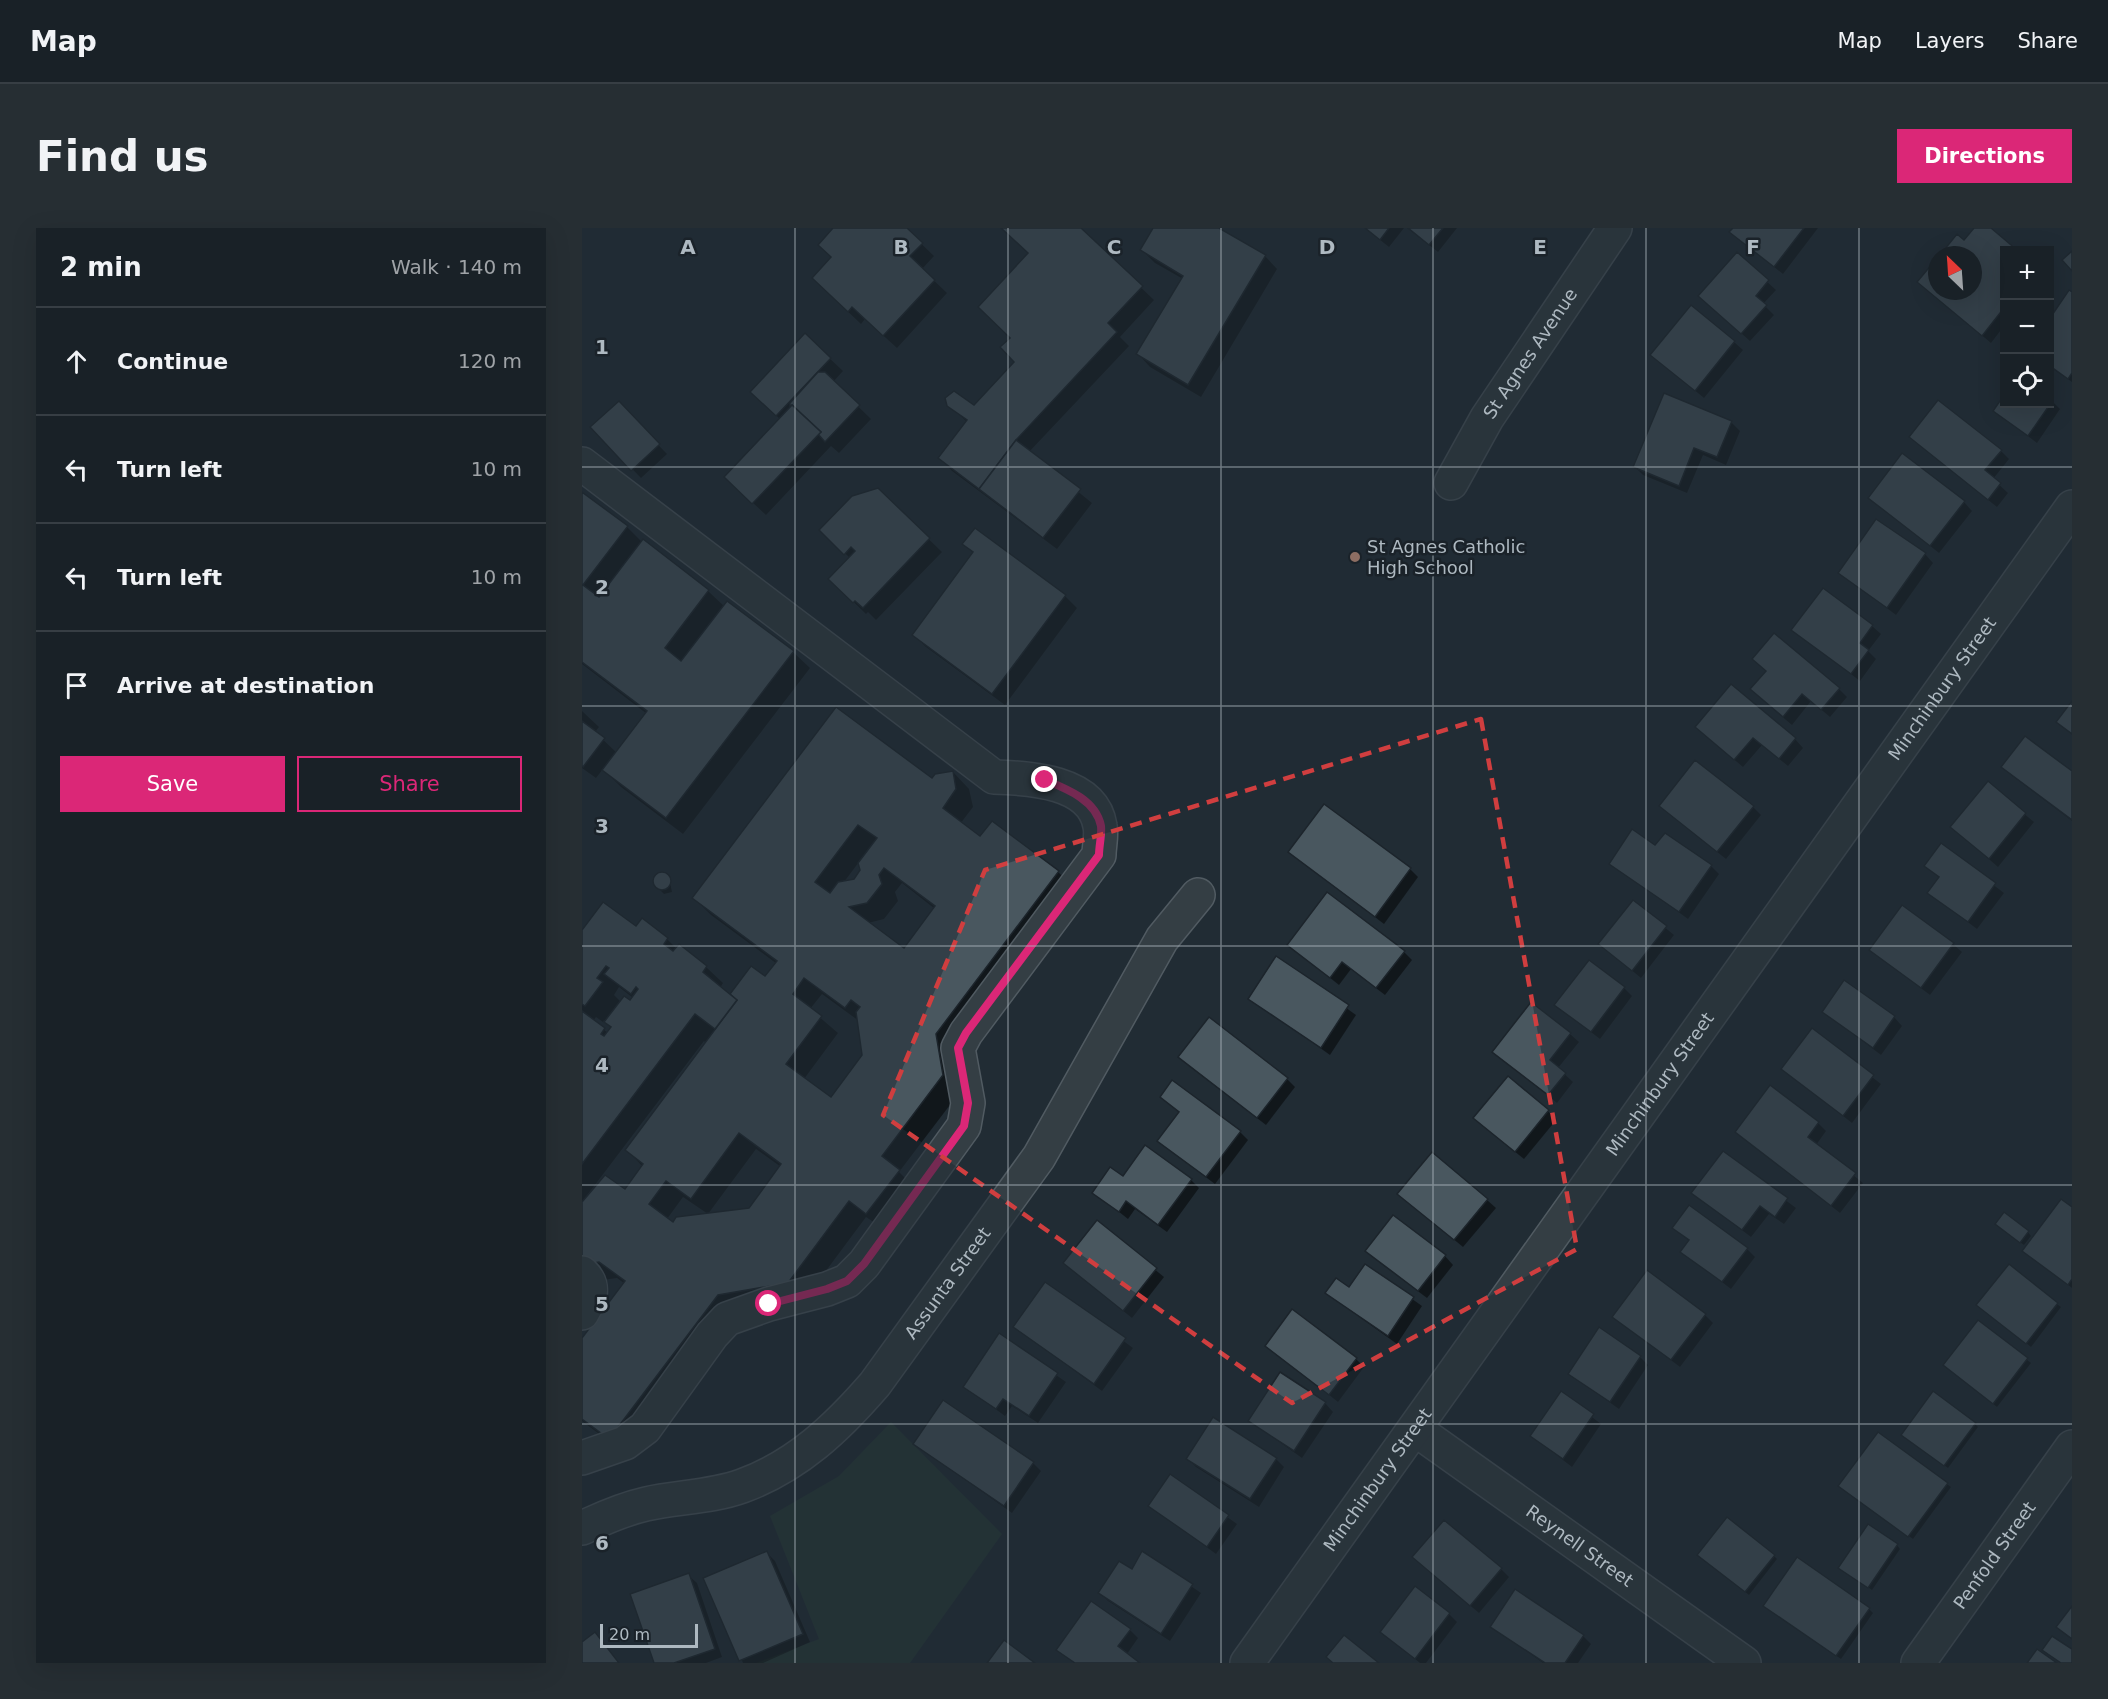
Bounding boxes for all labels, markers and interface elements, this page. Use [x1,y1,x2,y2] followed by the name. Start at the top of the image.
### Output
[30,25,97,58] text: Map
[1838,29,1882,53] text: Map
[1915,29,1984,53] text: Layers
[2017,29,2078,53] text: Share
[1897,129,2072,183] button: Directions
[36,132,209,181] text: Find us
[680,235,696,259] text: A
[893,235,909,259] text: B
[1107,235,1121,259] text: C
[1319,235,1335,259] text: D
[1533,235,1547,259] text: E
[1746,235,1760,259] text: F
[1928,246,1982,300] north arrow
[2000,246,2054,408] map controls
[2000,246,2054,300] button: +
[60,252,142,282] text: 2 min
[391,255,522,279] text: Walk · 140 m
[1479,284,1581,422] street label: St Agnes Avenue
[2000,300,2054,354] button: −
[595,335,609,359] text: 1
[60,345,93,378] icon: ahead
[117,349,228,374] text: Continue
[458,349,522,373] text: 120 m
[2000,354,2054,408] button: locate
[60,453,93,486] icon: left
[117,457,222,482] text: Turn left
[471,457,522,481] text: 10 m
[1367,536,1526,578] place label: St Agnes Catholic High School
[1348,550,1362,564] marker: St Agnes Catholic High School
[60,561,93,594] icon: left
[117,565,222,590] text: Turn left
[471,565,522,589] text: 10 m
[595,575,609,599] text: 2
[1884,613,2000,764] street label: Minchinbury Street
[60,669,93,702] icon: arrive
[117,673,374,698] text: Arrive at destination
[60,756,285,812] button: Save
[297,756,522,812] button: Share
[1031,766,1057,792] route end
[595,814,609,838] text: 3
[1601,1008,1718,1160] street label: Minchinbury Street
[595,1053,609,1077] text: 4
[900,1223,995,1343] street label: Assunta Street
[755,1290,781,1316] route start
[595,1292,609,1316] text: 5
[1319,1404,1436,1555] street label: Minchinbury Street
[1949,1497,2040,1613] street label: Penfold Street
[1522,1500,1638,1591] street label: Reynell Street
[595,1531,609,1555] text: 6
[600,1621,698,1648] scale bar
[609,1625,650,1644] text: 20 m

